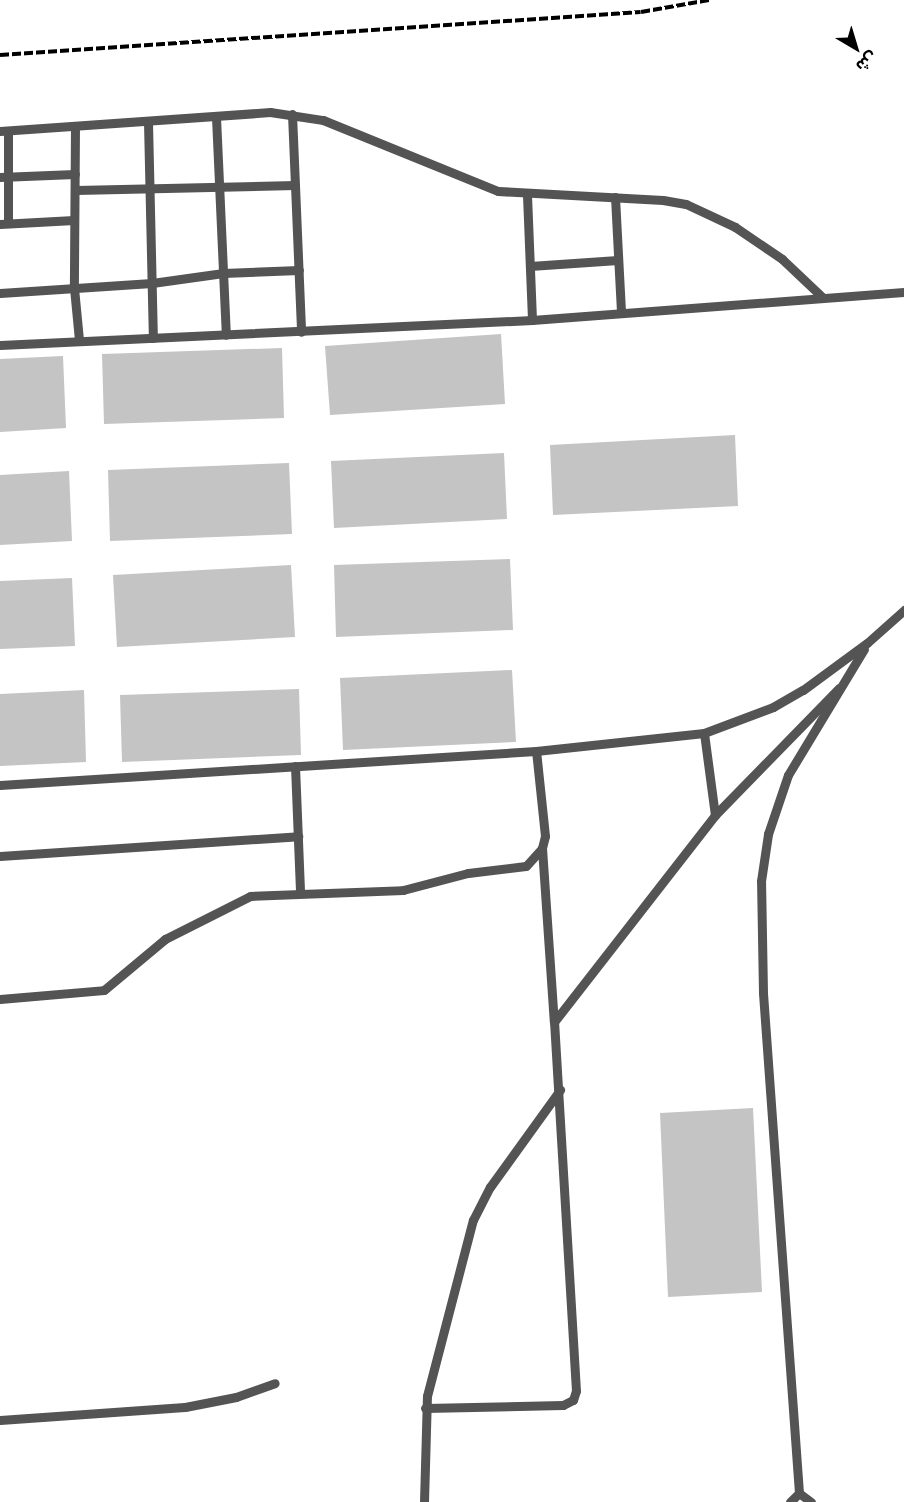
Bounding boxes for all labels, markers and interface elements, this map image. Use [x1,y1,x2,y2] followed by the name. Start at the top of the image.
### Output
[826,18,886,78] north arrow
[852,48,882,77] text: ش

